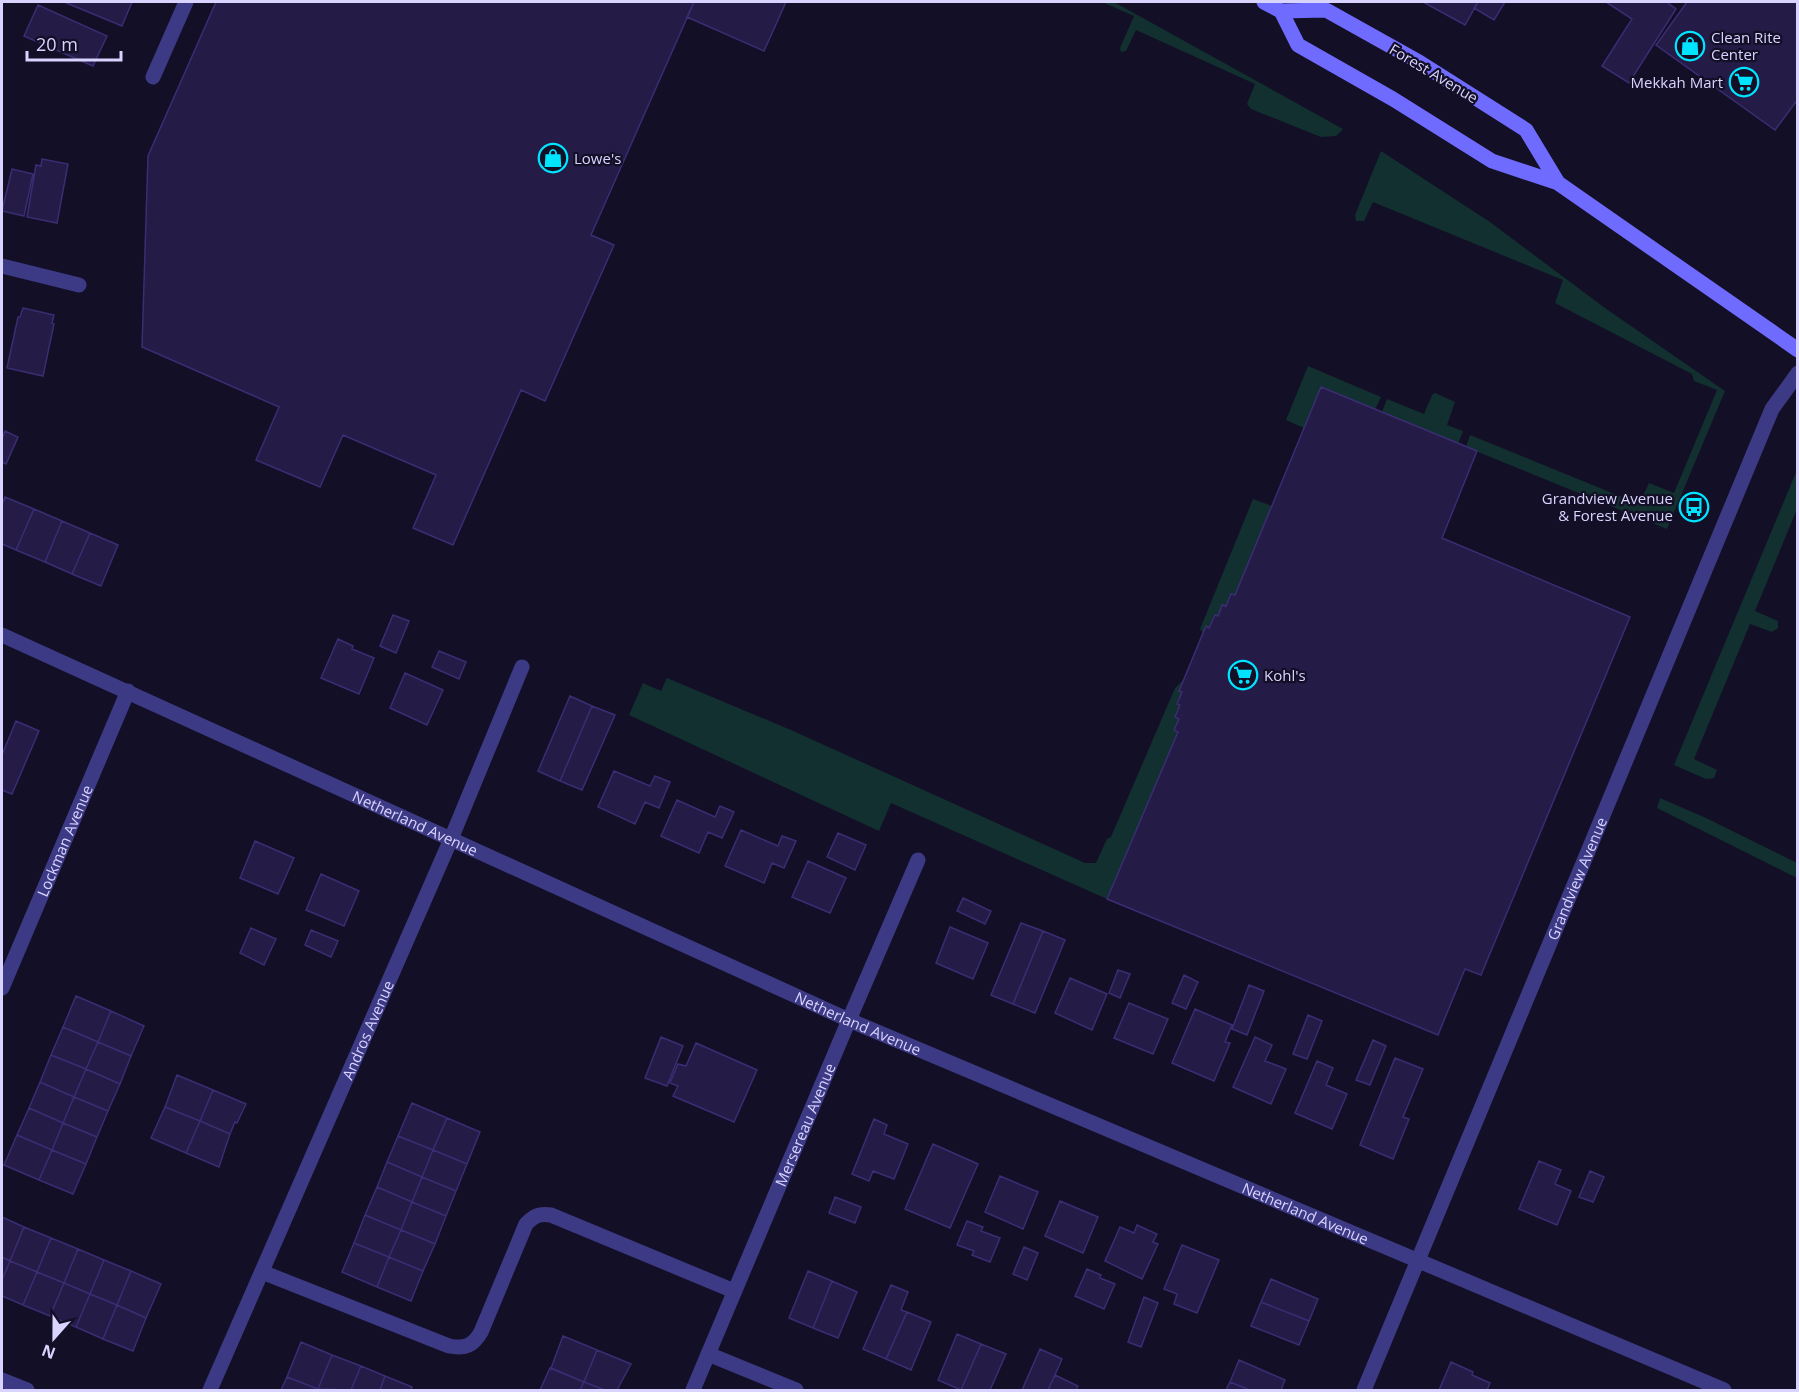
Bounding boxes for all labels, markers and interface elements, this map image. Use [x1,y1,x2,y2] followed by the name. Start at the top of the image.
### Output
[27,24,122,62] scale bar
[1711,27,1781,64] place label: Clean Rite Center
[1674,30,1706,62] shop icon: Clean Rite Center
[36,32,78,56] text: 20 m
[1386,39,1482,107] street label: Forest Avenue
[1728,66,1760,98] supermarket icon: Mekkah Mart
[1631,72,1723,92] place label: Mekkah Mart
[537,142,569,174] shop icon: Lowe's
[574,148,621,168] place label: Lowe's
[1542,488,1673,525] place label: Grandview Avenue & Forest Avenue
[1678,491,1710,523] bus stop icon: Grandview Avenue & Forest Avenue
[1227,659,1259,691] supermarket icon: Kohl's
[1264,665,1306,685] place label: Kohl's
[32,782,97,900] street label: Lockman Avenue
[349,786,481,860] street label: Netherland Avenue
[1542,814,1611,943] street label: Grandview Avenue
[337,977,398,1083] street label: Andros Avenue
[792,987,924,1059] street label: Netherland Avenue
[770,1060,840,1189] street label: Mersereau Avenue
[1239,1177,1372,1249] street label: Netherland Avenue
[24,1308,84,1368] north arrow
[39,1339,59,1365] text: N

